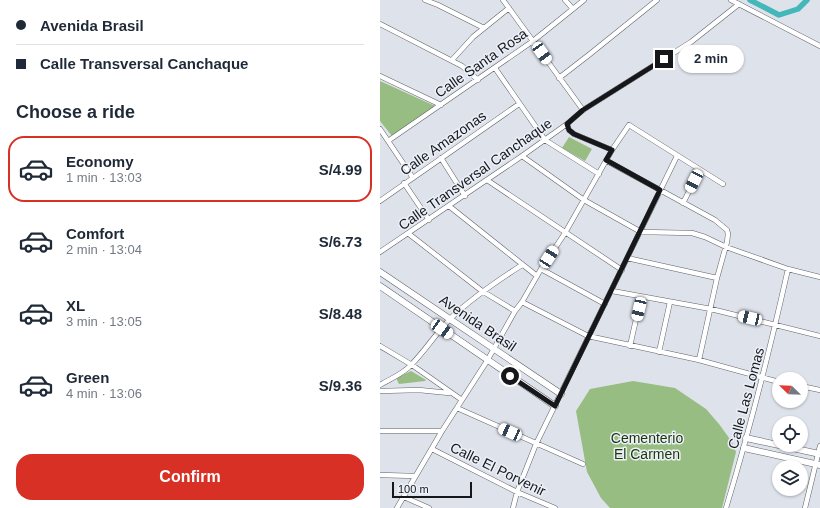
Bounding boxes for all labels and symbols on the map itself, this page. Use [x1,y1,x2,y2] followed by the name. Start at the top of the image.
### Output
[432,25,530,101] street label: Calle Santa Rosa
[530,40,554,66] car
[678,45,744,73] callout: 2 min
[655,50,673,68] route end
[397,107,489,179] street label: Calle Amazonas
[395,115,555,233] street label: Calle Transversal Canchaque
[683,168,705,194] car
[537,244,561,270] car
[437,291,519,355] street label: Avenida Brasil
[630,296,648,322] car
[737,309,763,327] car
[429,317,455,341] car
[725,346,767,450] street label: Calle Las Lomas
[501,367,519,385] route start
[772,372,808,408] north arrow
[497,422,523,442] car
[611,430,683,462] park label: Cementerio El Carmen
[448,439,549,499] street label: Calle El Porvenir
[392,480,472,499] scale bar

